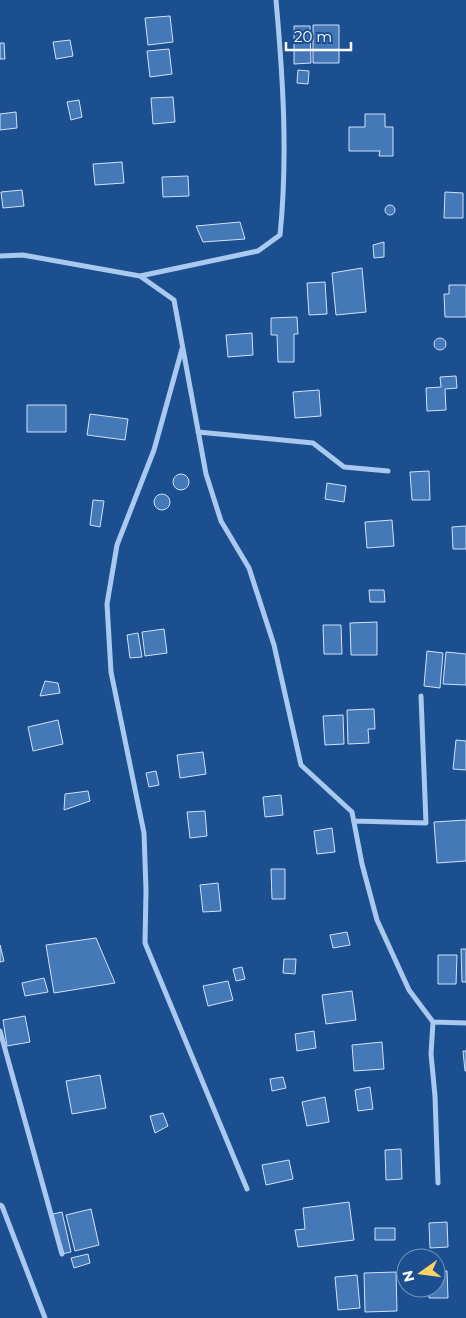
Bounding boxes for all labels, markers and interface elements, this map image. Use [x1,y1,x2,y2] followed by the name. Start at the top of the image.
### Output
[286,20,351,52] scale bar
[294,27,332,46] text: 20 m
[396,1248,446,1298] north arrow
[398,1268,418,1284] text: N

